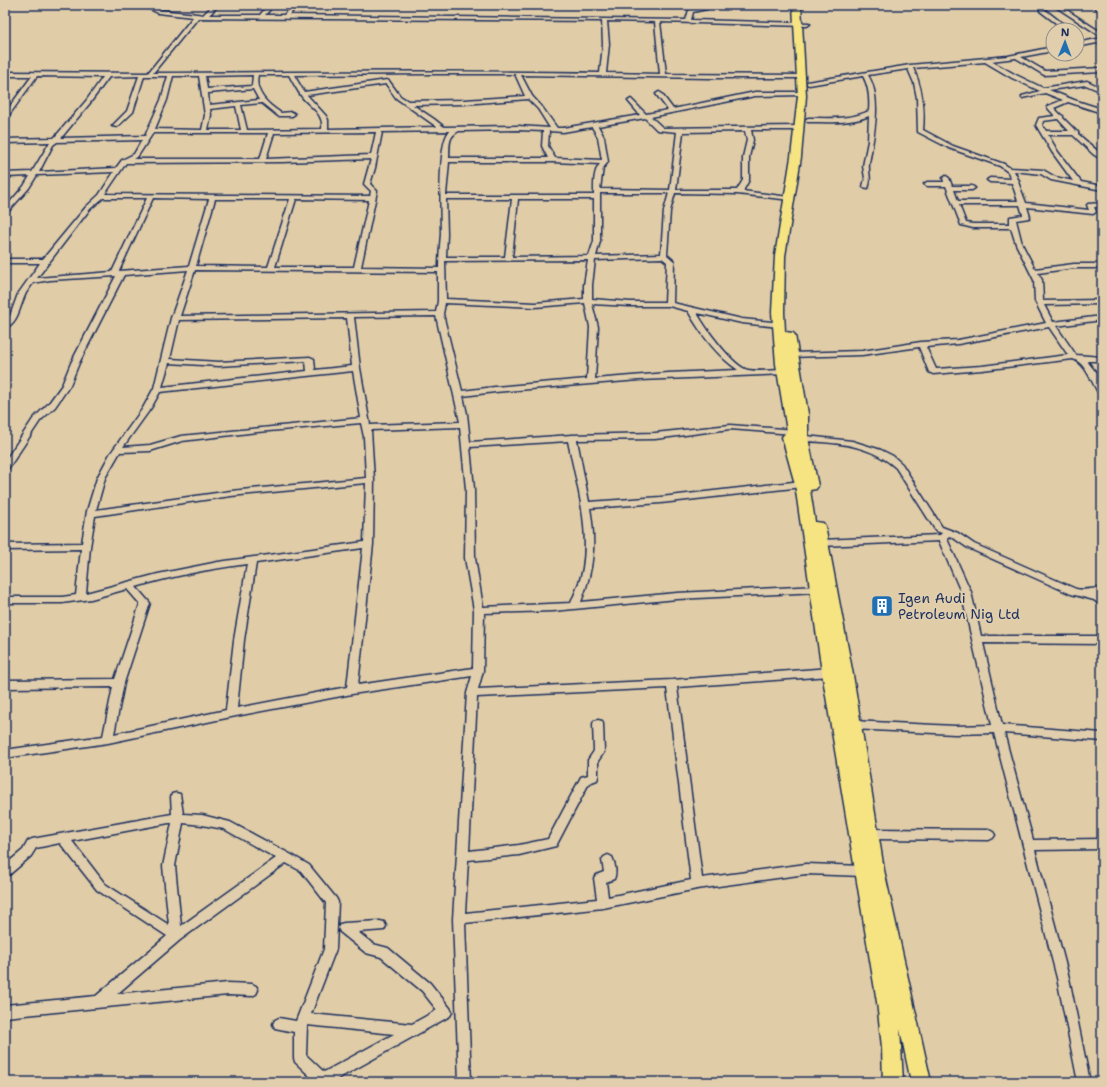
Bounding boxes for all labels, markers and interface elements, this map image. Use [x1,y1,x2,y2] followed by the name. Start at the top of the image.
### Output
[1045,22,1085,62] north arrow
[1061,25,1070,40] text: N
[898,589,1020,623] place label: Igen Audi Petroleum Nig Ltd
[869,593,895,619] building icon: Igen Audi Petroleum Nig Ltd

